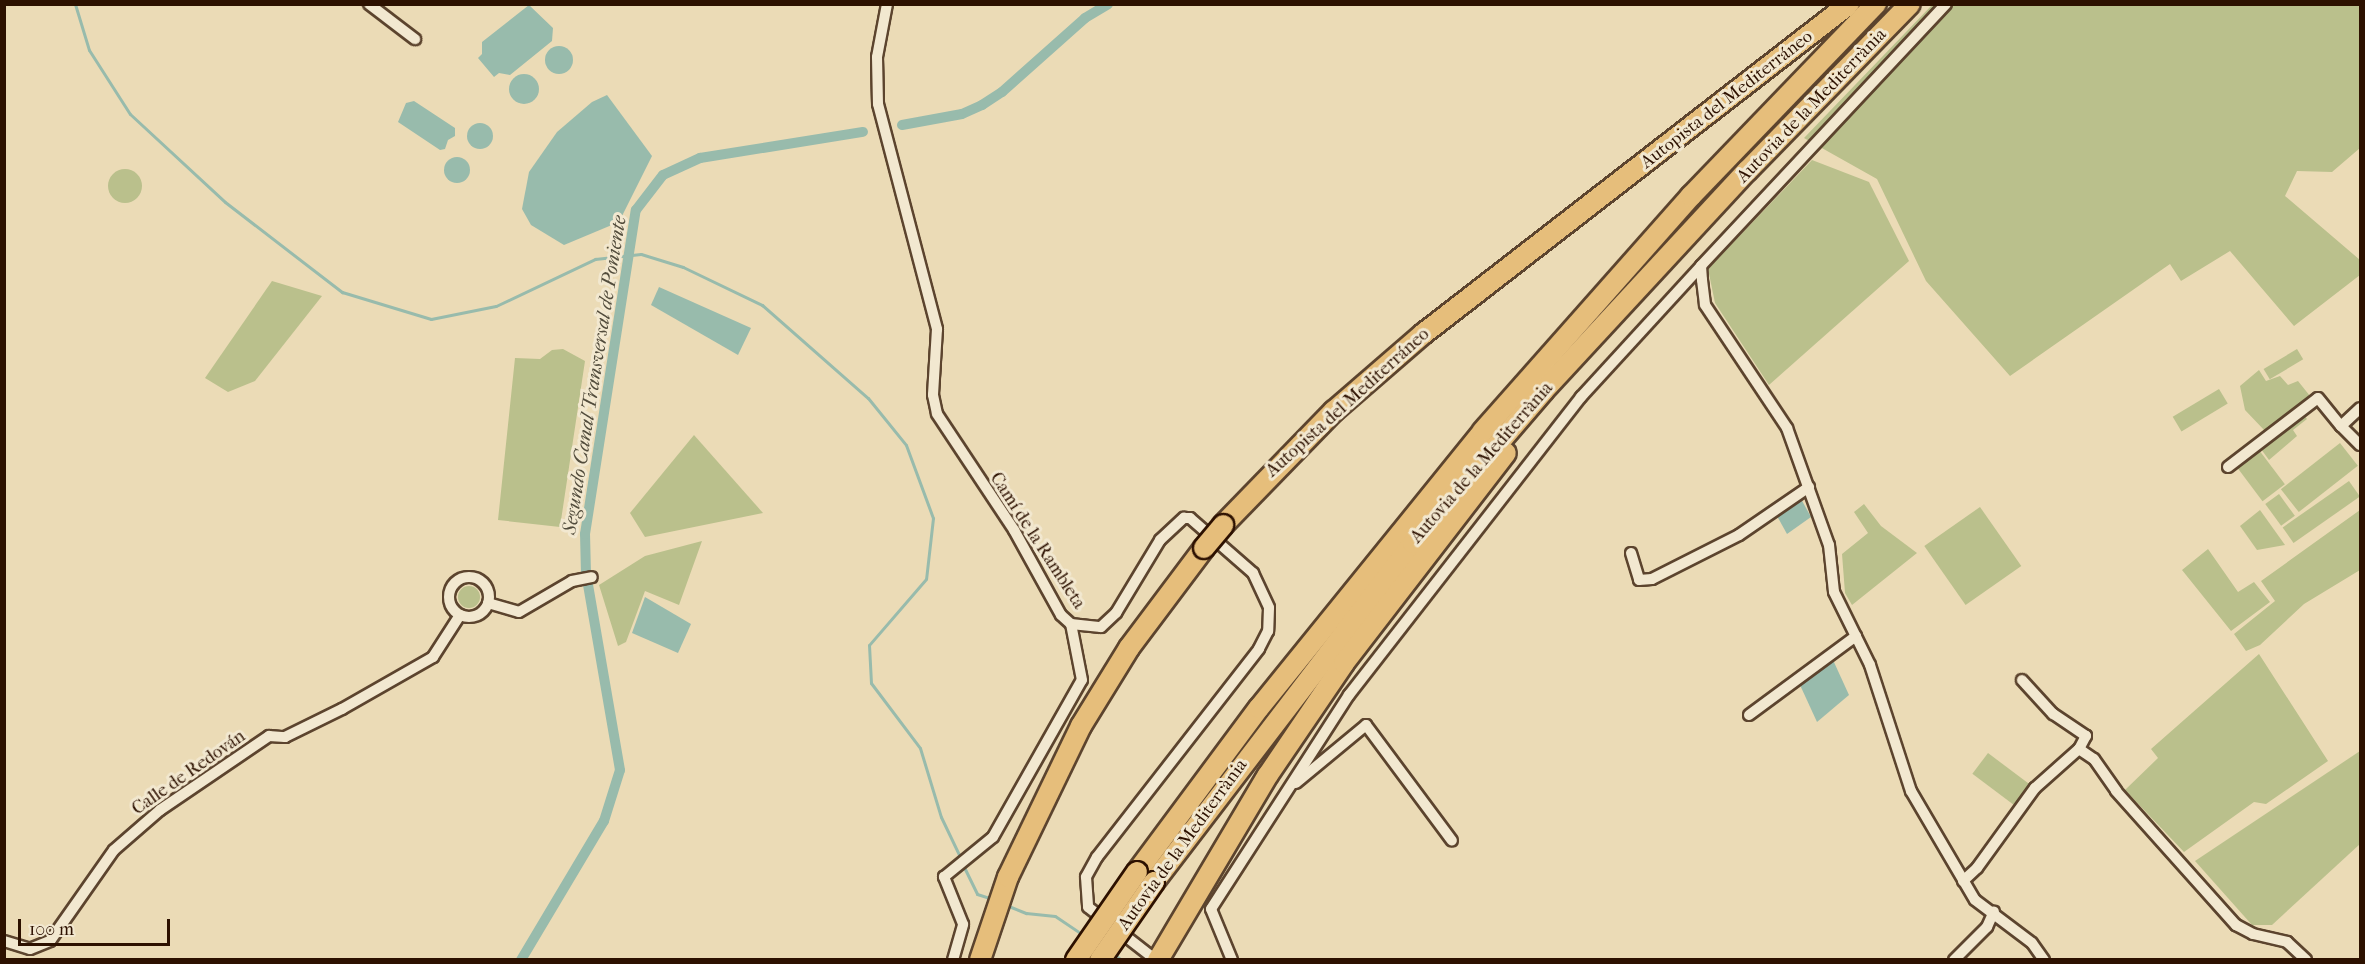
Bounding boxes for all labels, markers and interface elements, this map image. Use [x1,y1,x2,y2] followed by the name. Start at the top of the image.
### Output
[1733,24,1891,188] street label: Autovia de la Mediterrània
[1637,26,1817,174] street label: Autopista del Mediterráneo
[557,214,631,536] water label: Segundo Canal Transversal de Poniente
[1262,324,1434,482] street label: Autopista del Mediterráneo
[1406,378,1558,548] street label: Autovia de la Mediterrània
[985,469,1089,613] street label: Camí de la Rambleta
[128,726,250,820] street label: Calle de Redován
[1114,755,1252,935] street label: Autovia de la Mediterrània
[21,907,172,945] scale bar
[29,919,74,940] text: 100 m

